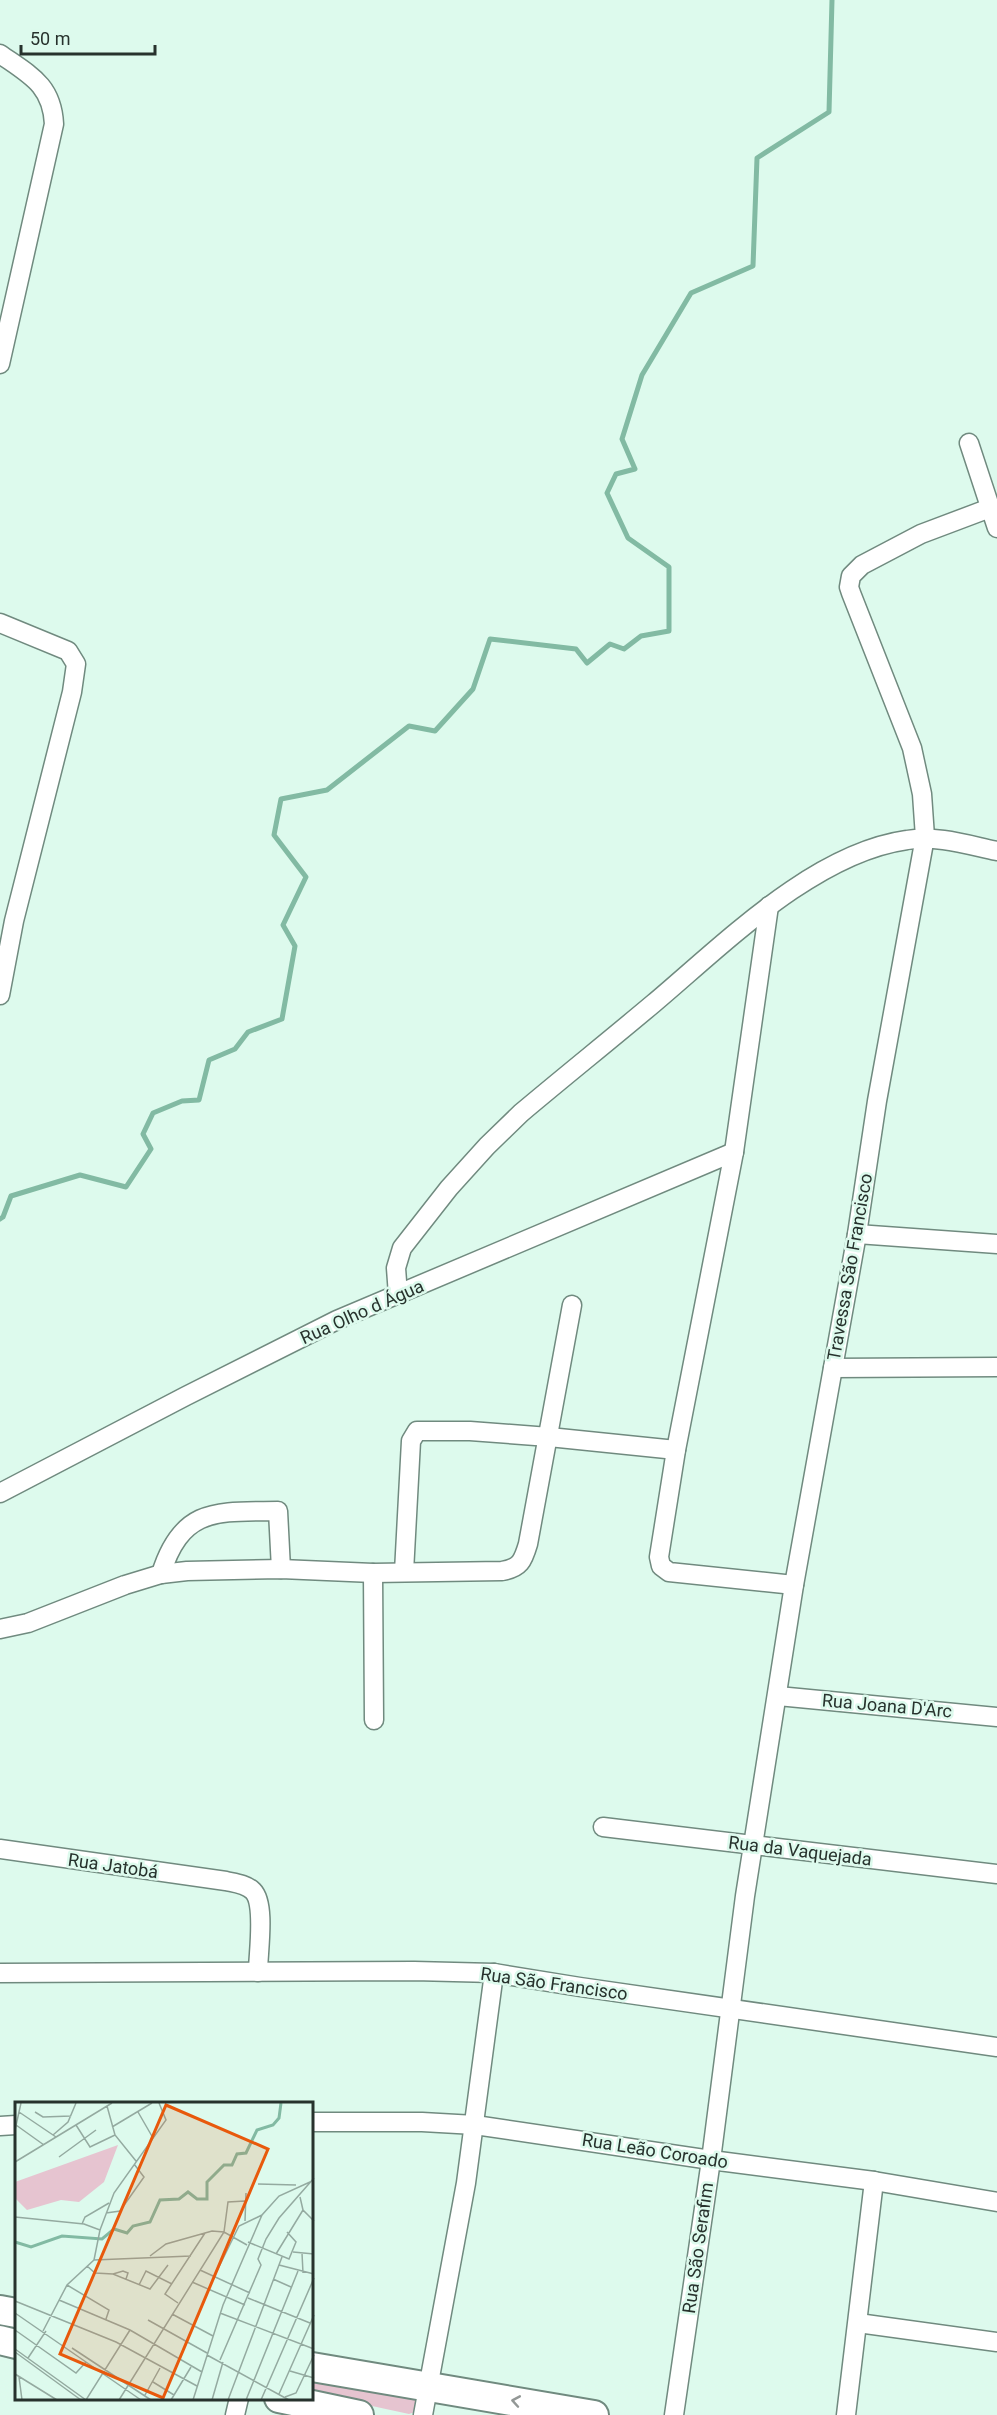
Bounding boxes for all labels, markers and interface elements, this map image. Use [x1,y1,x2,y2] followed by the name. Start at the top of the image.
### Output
[21,18,154,56] scale bar
[30,28,70,49] text: 50 m
[823,1172,876,1362] street label: Travessa São Francisco
[297,1275,427,1348] street label: Rua Olho d Água
[821,1689,953,1722] street label: Rua Joana D'Arc
[727,1831,873,1870] street label: Rua da Vaquejada
[67,1849,160,1882] street label: Rua Jatobá
[479,1963,629,2004] street label: Rua São Francisco
[15,2102,314,2400] inset map
[581,2129,730,2172] street label: Rua Leão Coroado
[678,2181,717,2315] street label: Rua São Serafim
[511,2396,520,2408] one-way arrow

